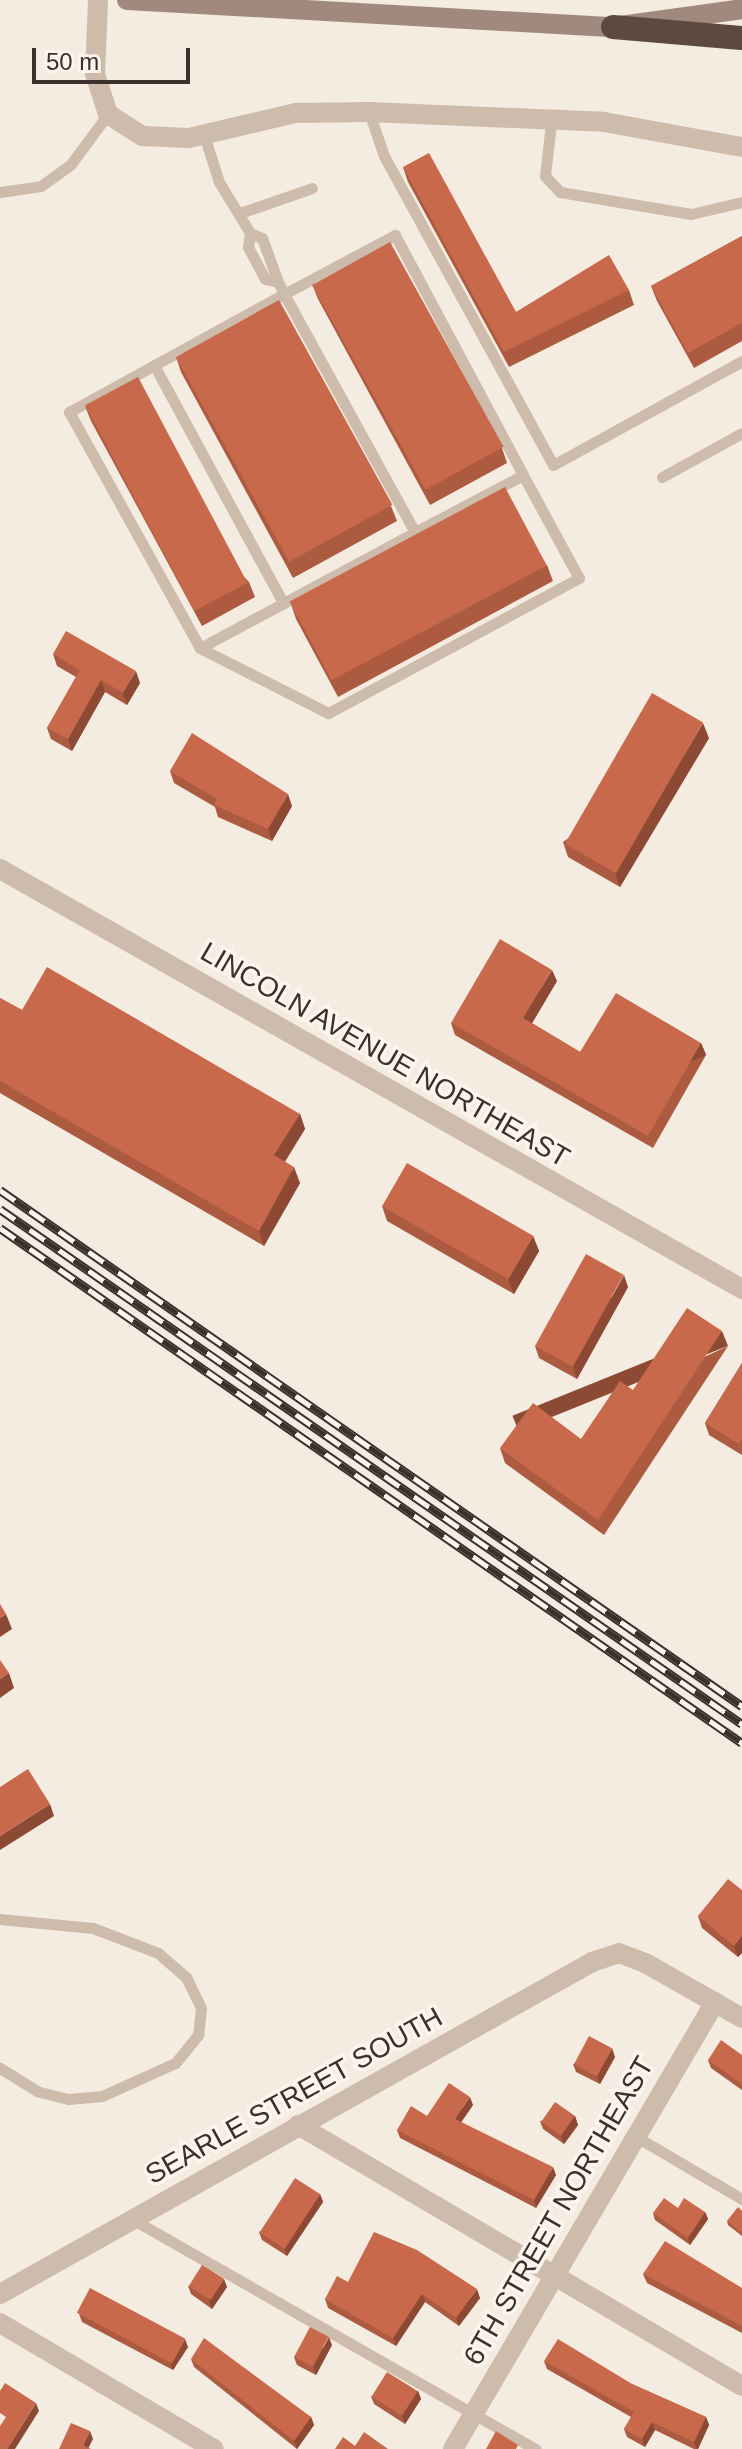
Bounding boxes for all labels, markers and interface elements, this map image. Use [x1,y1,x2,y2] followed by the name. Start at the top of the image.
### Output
[36,32,194,82] scale bar
[46,48,99,75] text: 50 m
[194,935,576,1175] street label: LINCOLN AVENUE NORTHEAST
[140,2000,448,2192] street label: SEARLE STREET SOUTH
[457,2051,661,2371] street label: 6TH STREET NORTHEAST

